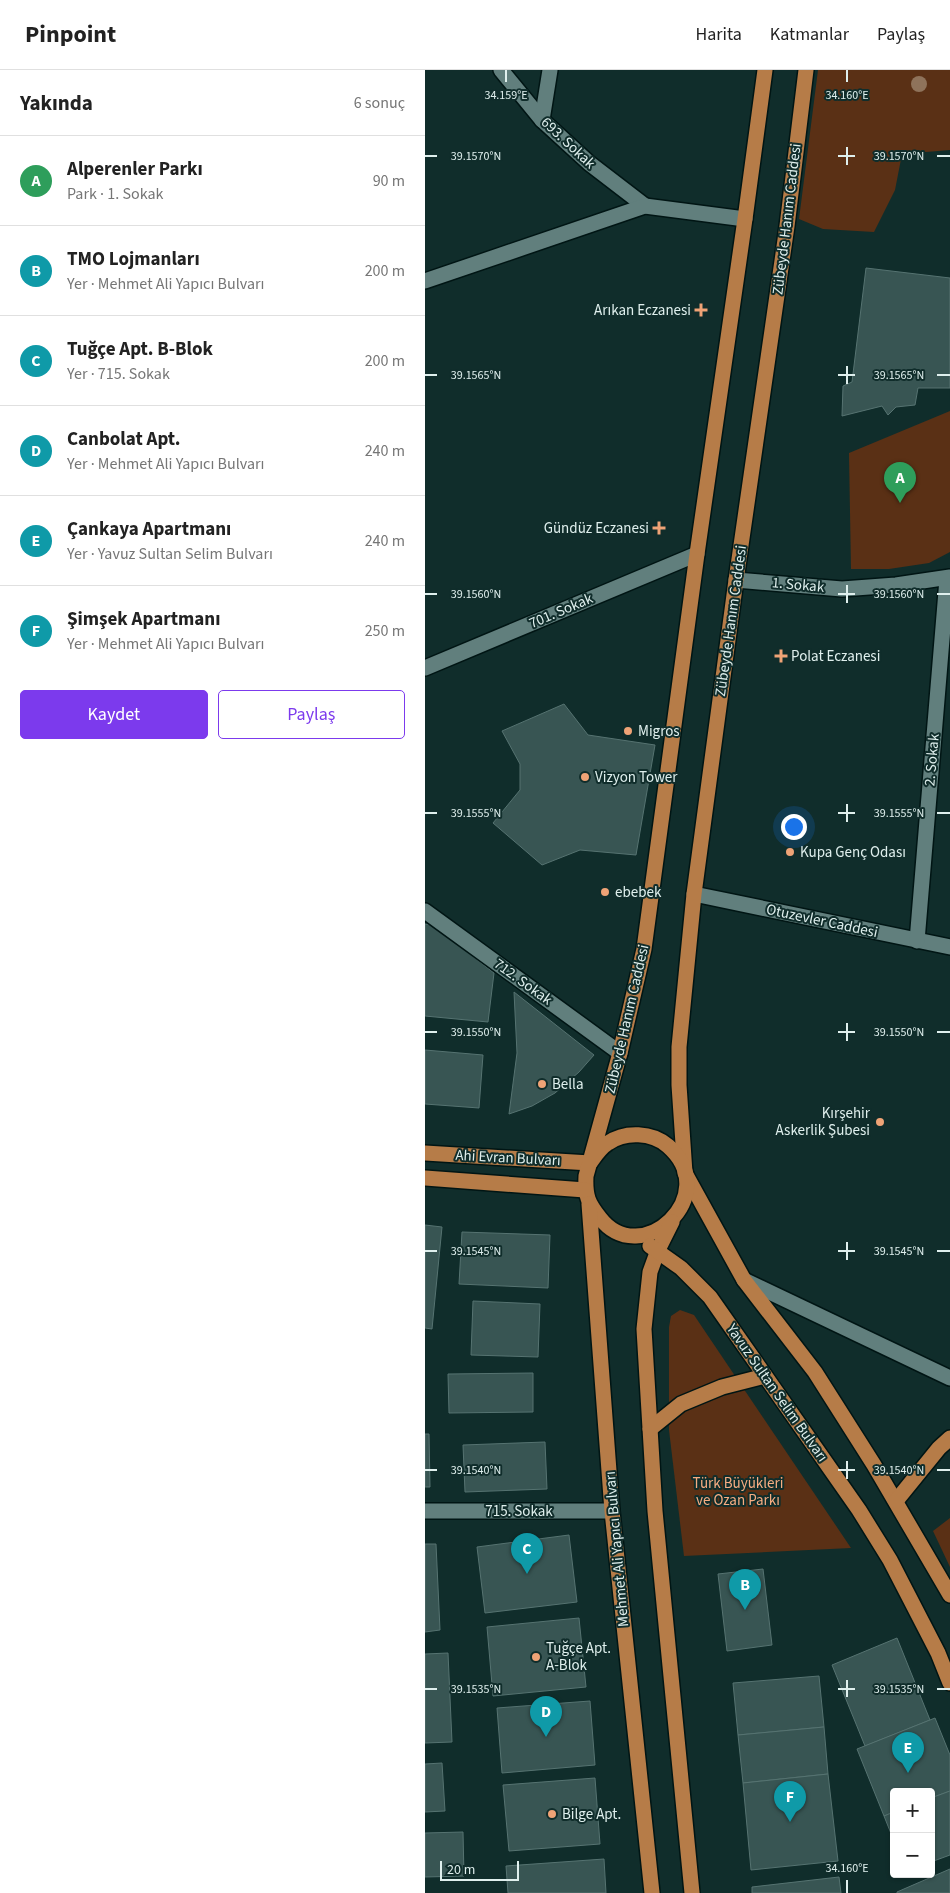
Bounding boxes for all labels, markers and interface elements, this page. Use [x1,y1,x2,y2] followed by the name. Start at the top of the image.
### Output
[25,17,116,52] text: Pinpoint
[696,22,742,47] text: Harita
[770,22,849,47] text: Katmanlar
[877,22,925,47] text: Paylaş
[484,87,528,104] text: 34.159°E
[825,87,869,104] text: 34.160°E
[20,88,93,118] text: Yakında
[354,92,405,114] text: 6 sonuç
[536,112,600,174] street label: 693. Sokak
[767,142,807,296] street label: Zübeyde Hanım Caddesi
[451,148,501,165] text: 39.1570°N
[874,148,924,165] text: 39.1570°N
[67,156,203,183] text: Alperenler Parkı
[31,170,41,192] text: A
[373,170,405,192] text: 90 m
[67,183,163,205] text: Park · 1. Sokak
[67,246,200,273] text: TMO Lojmanları
[31,260,41,282] text: B
[365,260,405,282] text: 200 m
[67,273,264,295] text: Yer · Mehmet Ali Yapıcı Bulvarı
[594,300,691,321] place label: Arıkan Eczanesi
[695,304,707,316] marker: Arıkan Eczanesi
[67,336,213,363] text: Tuğçe Apt. B-Blok
[31,350,41,372] text: C
[365,350,405,372] text: 200 m
[67,363,170,385] text: Yer · 715. Sokak
[451,367,501,384] text: 39.1565°N
[874,367,924,384] text: 39.1565°N
[67,426,181,453] text: Canbolat Apt.
[31,440,41,462] text: D
[365,440,405,462] text: 240 m
[67,453,264,475] text: Yer · Mehmet Ali Yapıcı Bulvarı
[884,462,916,503] pin: A
[67,516,231,543] text: Çankaya Apartmanı
[544,518,649,539] place label: Gündüz Eczanesi
[653,522,665,534] marker: Gündüz Eczanesi
[32,530,40,552] text: E
[365,530,405,552] text: 240 m
[67,543,273,565] text: Yer · Yavuz Sultan Selim Bulvarı
[710,544,752,698] street label: Zübeyde Hanım Caddesi
[771,572,826,598] street label: 1. Sokak
[451,586,501,603] text: 39.1560°N
[874,586,924,603] text: 39.1560°N
[526,588,597,634] street label: 701. Sokak
[67,606,220,633] text: Şimşek Apartmanı
[32,620,40,642] text: F
[365,620,405,642] text: 250 m
[67,633,264,655] text: Yer · Mehmet Ali Yapıcı Bulvarı
[791,646,880,667] place label: Polat Eczanesi
[775,650,787,662] marker: Polat Eczanesi
[20,690,208,739] button: Kaydet
[218,690,405,739] button: Paylaş
[638,721,680,742] place label: Migros
[622,725,634,737] marker: Migros
[919,732,945,787] street label: 2. Sokak
[595,767,678,788] place label: Vizyon Tower
[579,771,591,783] marker: Vizyon Tower
[451,805,501,822] text: 39.1555°N
[874,805,924,822] text: 39.1555°N
[781,814,807,840] your location
[800,842,906,863] place label: Kupa Genç Odası
[784,846,796,858] marker: Kupa Genç Odası
[615,882,662,903] place label: ebebek
[599,886,611,898] marker: ebebek
[764,899,880,943] street label: Otuzevler Caddesi
[600,942,654,1096] street label: Zübeyde Hanım Caddesi
[490,954,557,1011] street label: 712. Sokak
[451,1024,501,1041] text: 39.1550°N
[874,1024,924,1041] text: 39.1550°N
[552,1074,583,1095] place label: Bella
[536,1078,548,1090] marker: Bella
[776,1103,871,1141] place label: Kırşehir Askerlik Şubesi
[874,1116,886,1128] marker: Kırşehir Askerlik Şubesi
[455,1145,561,1171] street label: Ahi Evran Bulvarı
[451,1243,501,1260] text: 39.1545°N
[874,1243,924,1260] text: 39.1545°N
[721,1319,833,1466] street label: Yavuz Sultan Selim Bulvarı
[451,1462,501,1479] text: 39.1540°N
[874,1462,924,1479] text: 39.1540°N
[600,1470,634,1628] street label: Mehmet Ali Yapıcı Bulvarı
[693,1473,783,1511] park label: Türk Büyükleri ve Ozan Parkı
[485,1501,553,1522] street label: 715. Sokak
[511,1533,543,1574] pin: C
[729,1569,761,1610] pin: B
[546,1638,611,1676] place label: Tuğçe Apt. A-Blok
[530,1651,542,1663] marker: Tuğçe Apt. A-Blok
[451,1681,501,1698] text: 39.1535°N
[874,1681,924,1698] text: 39.1535°N
[530,1696,562,1737] pin: D
[892,1732,924,1773] pin: E
[774,1781,806,1822] pin: F
[890,1788,935,1878] map controls
[890,1788,935,1833] button: +
[562,1804,621,1825] place label: Bilge Apt.
[546,1808,558,1820] marker: Bilge Apt.
[890,1833,935,1878] button: −
[440,1858,519,1881] scale bar
[447,1860,475,1880] text: 20 m
[825,1860,869,1877] text: 34.160°E

